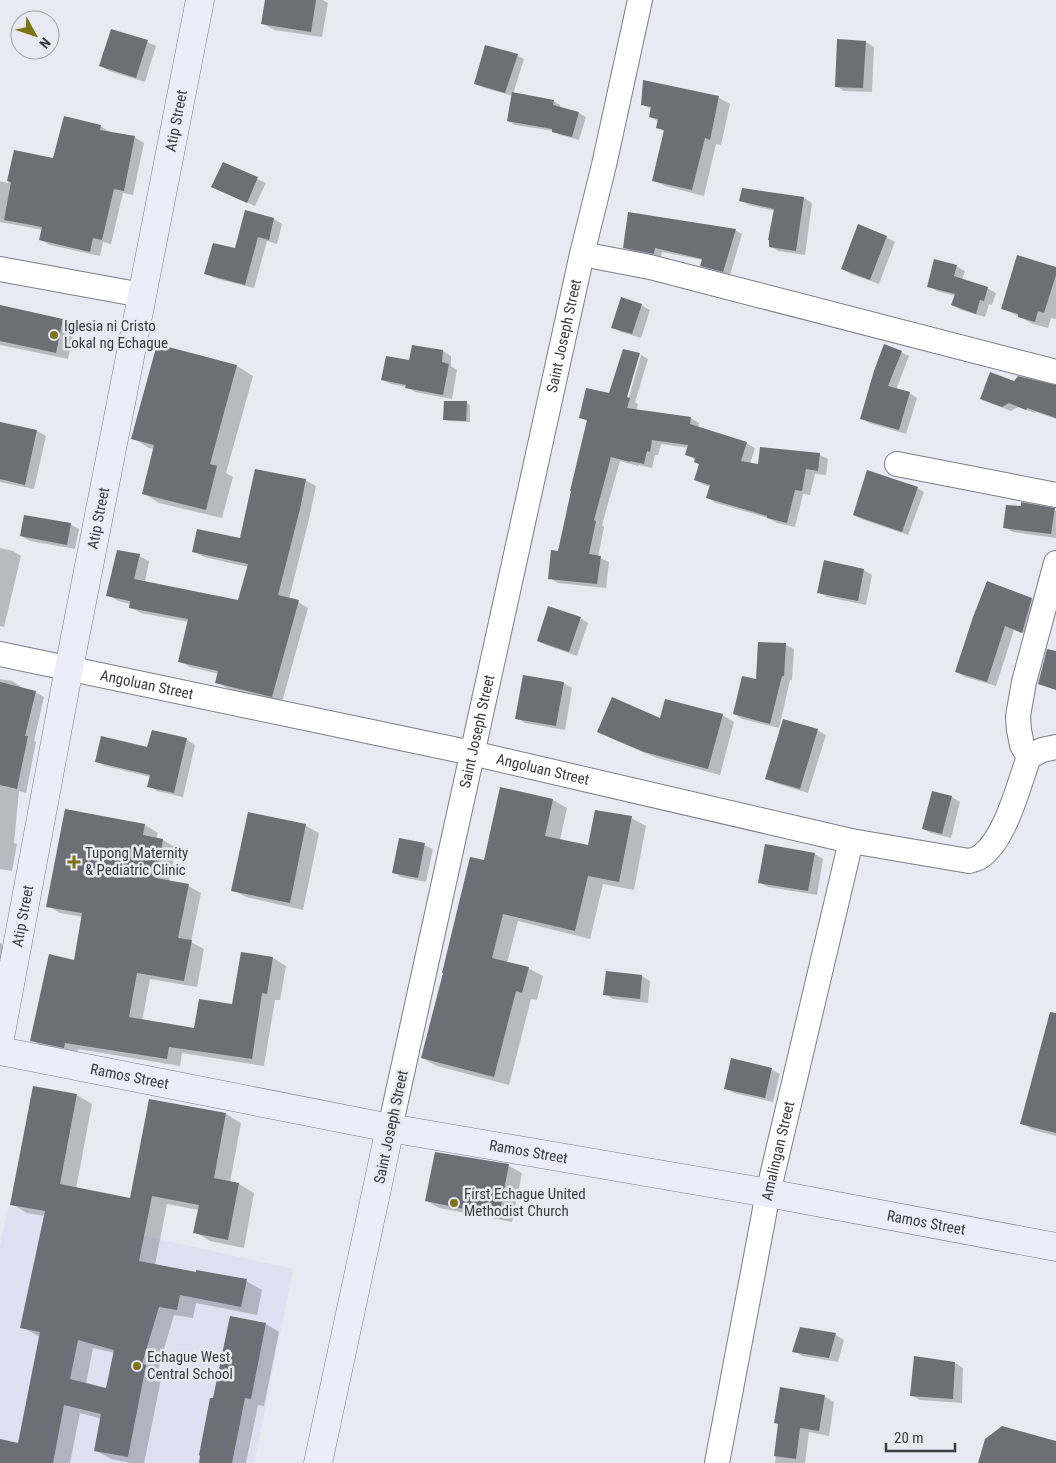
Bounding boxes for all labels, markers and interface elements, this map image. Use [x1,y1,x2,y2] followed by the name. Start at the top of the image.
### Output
[10,10,60,60] north arrow
[36,35,54,52] text: N
[161,88,191,153] street label: Atip Street
[543,278,585,394] street label: Saint Joseph Street
[64,317,168,352] place label: Iglesia ni Cristo Lokal ng Echague
[48,329,60,341] marker: Iglesia ni Cristo Lokal ng Echague
[84,486,113,551] street label: Atip Street
[99,666,195,703] street label: Angoluan Street
[456,673,498,790] street label: Saint Joseph Street
[495,750,591,789] street label: Angoluan Street
[85,844,188,879] place label: Tupong Maternity & Pediatric Clinic
[67,855,81,869] marker: Tupong Maternity & Pediatric Clinic
[8,884,37,948] street label: Atip Street
[89,1060,170,1093] street label: Ramos Street
[370,1069,412,1185] street label: Saint Joseph Street
[758,1099,798,1202] street label: Amalingan Street
[488,1136,569,1167] street label: Ramos Street
[464,1185,586,1220] place label: First Echague United Methodist Church
[448,1197,460,1209] marker: First Echague United Methodist Church
[885,1206,967,1239] street label: Ramos Street
[147,1348,233,1383] place label: Echague West Central School
[131,1360,143,1372] marker: Echague West Central School
[886,1420,955,1452] scale bar
[894,1429,924,1447] text: 20 m

